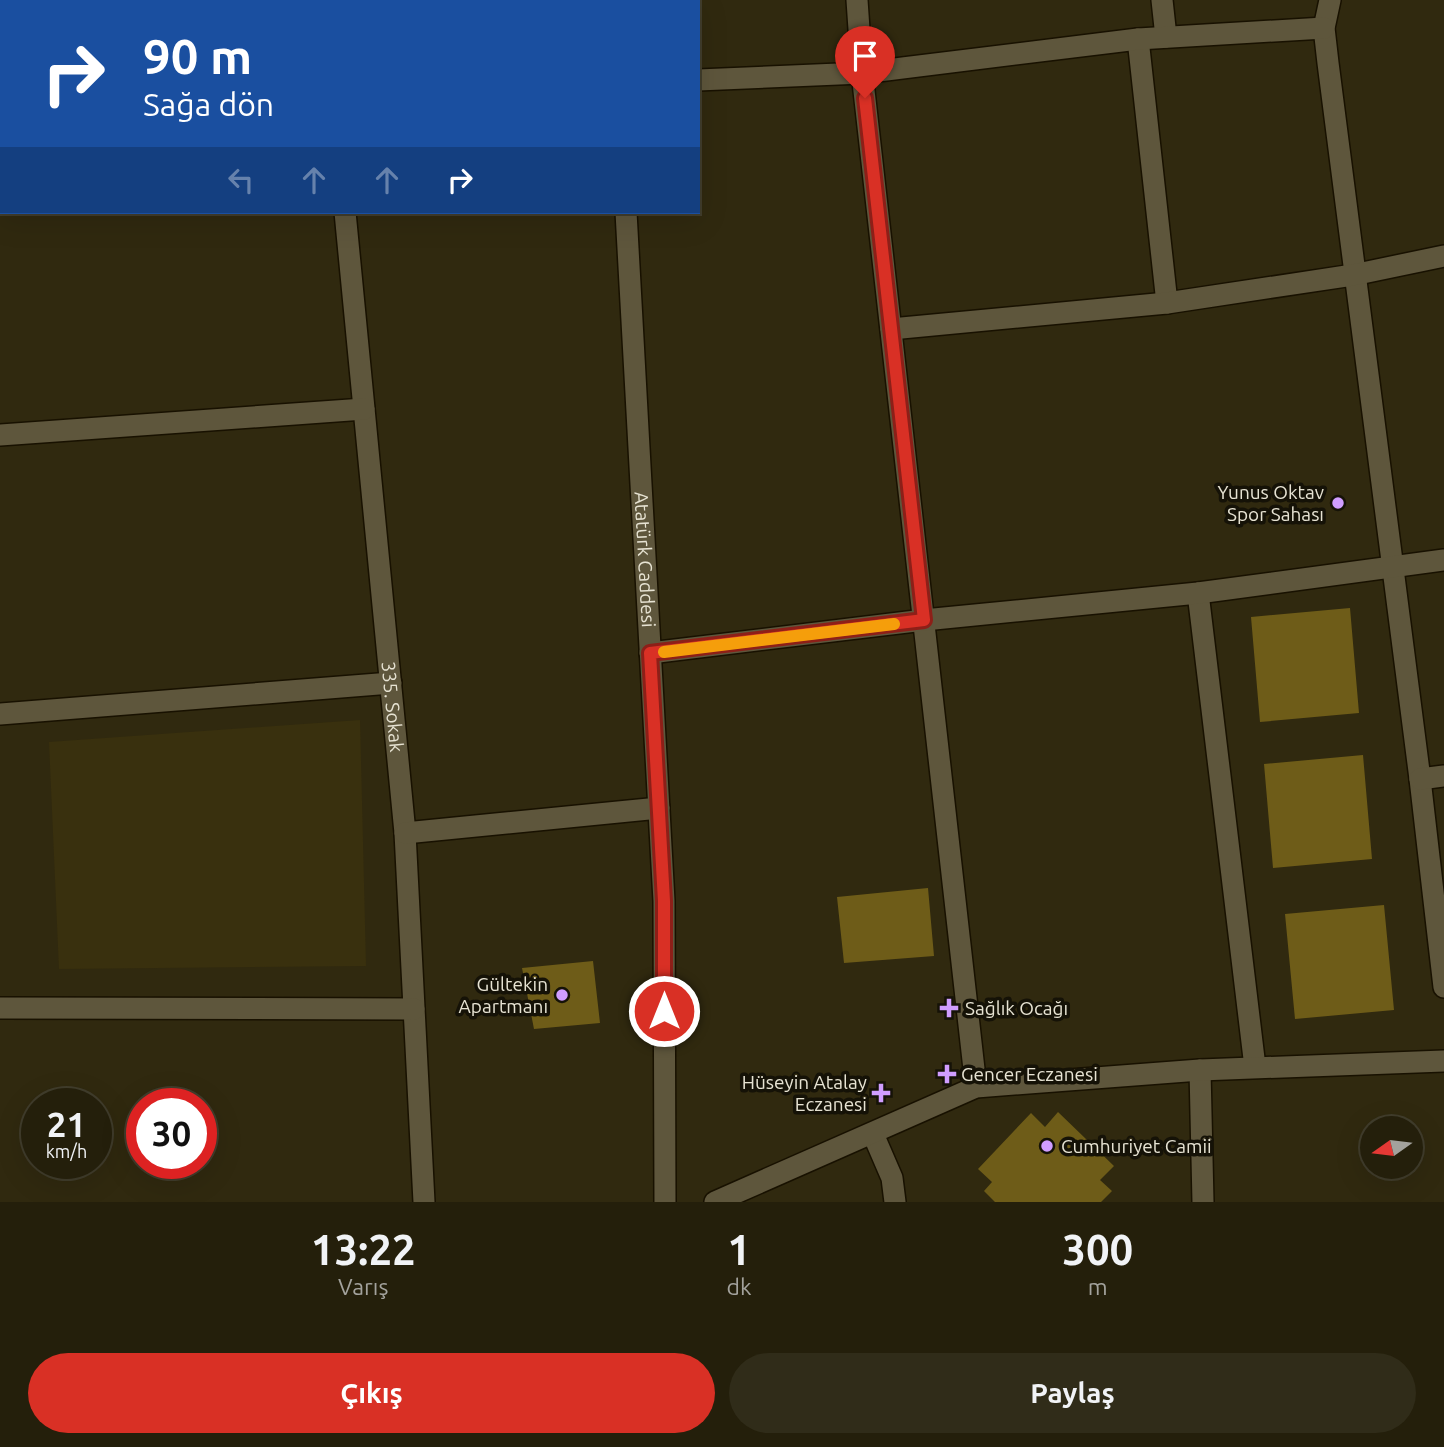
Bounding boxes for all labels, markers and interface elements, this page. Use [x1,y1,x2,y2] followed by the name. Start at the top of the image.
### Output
[835,26,895,98] pin
[28,28,119,119] icon: right
[143,28,252,83] text: 90 m
[846,37,884,75] icon: arrive
[143,86,274,122] text: Sağa dön
[222,161,260,199] icon: left
[295,161,333,199] icon: ahead
[368,161,406,199] icon: ahead
[441,161,479,199] icon: right
[1218,481,1324,525] place label: Yunus Oktav Spor Sahası
[630,491,660,628] street label: Atatürk Caddesi
[1330,495,1346,511] marker: Yunus Oktav Spor Sahası
[377,660,408,754] street label: 335. Sokak
[458,973,548,1017] place label: Gültekin Apartmanı
[627,974,701,1048] position arrow
[554,987,570,1003] marker: Gültekin Apartmanı
[965,997,1068,1019] place label: Sağlık Ocağı
[939,998,959,1018] marker: Sağlık Ocağı
[961,1063,1098,1085] place label: Gencer Eczanesi
[939,1066,955,1082] marker: Gencer Eczanesi
[742,1071,867,1115] place label: Hüseyin Atalay Eczanesi
[873,1085,889,1101] marker: Hüseyin Atalay Eczanesi
[126,1088,217,1179] speed limit sign: 30
[47,1104,86,1144] text: 21
[1360,1116,1423,1180] north arrow
[1360,1116,1423,1179] map controls
[1061,1135,1212,1157] place label: Cumhuriyet Camii
[1039,1138,1055,1154] marker: Cumhuriyet Camii
[46,1141,87,1161] text: km/h
[311,1226,416,1273] text: 13:22
[727,1226,751,1273] text: 1
[1062,1226,1133,1273] text: 300
[338,1274,388,1299] text: Varış
[726,1274,752,1299] text: dk
[1088,1274,1108,1299] text: m
[28,1353,715,1433] button: Çıkış
[729,1353,1416,1433] button: Paylaş

